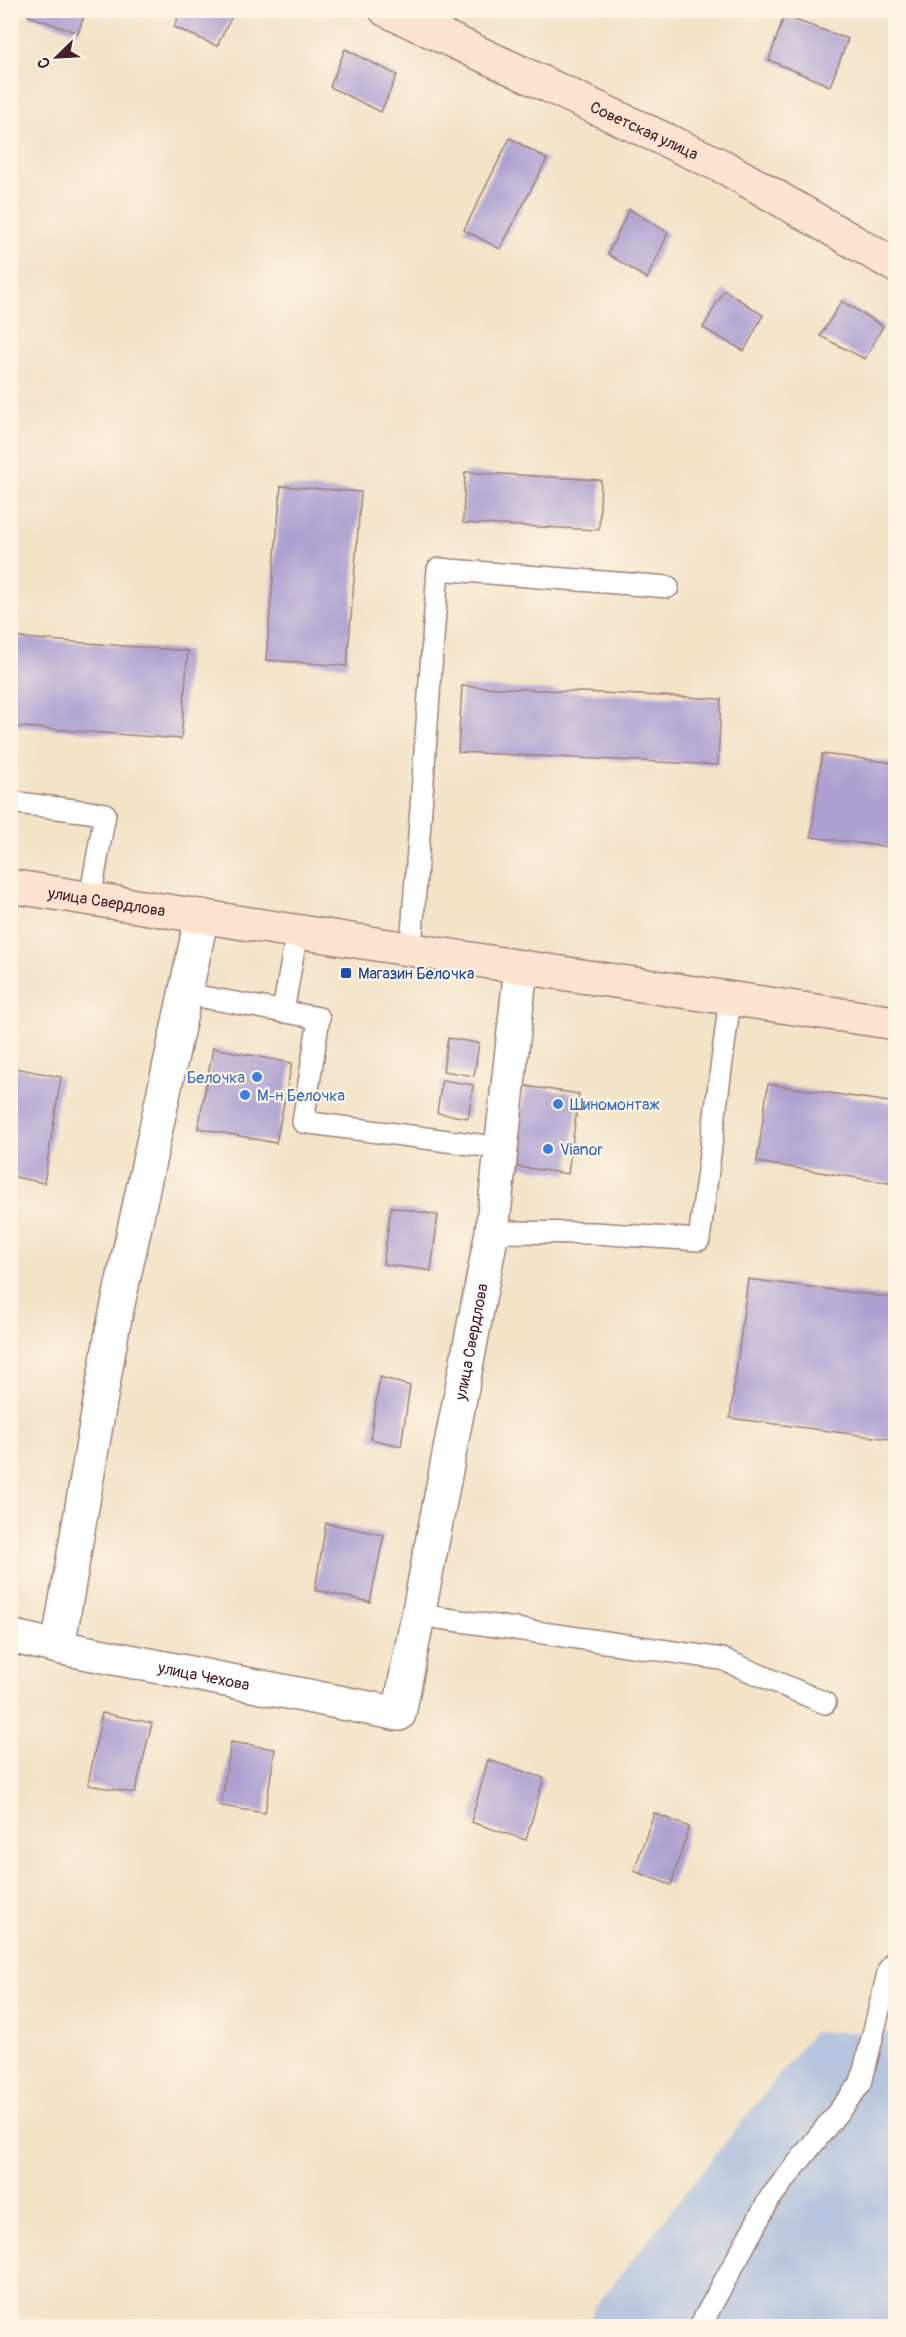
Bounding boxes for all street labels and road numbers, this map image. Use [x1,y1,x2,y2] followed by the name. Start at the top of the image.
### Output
[587,97,701,165] street label: Советская улица
[46,883,167,921] street label: улица Свердлова
[451,1282,493,1403] street label: улица Свердлова
[155,1658,251,1695] street label: улица Чехова

